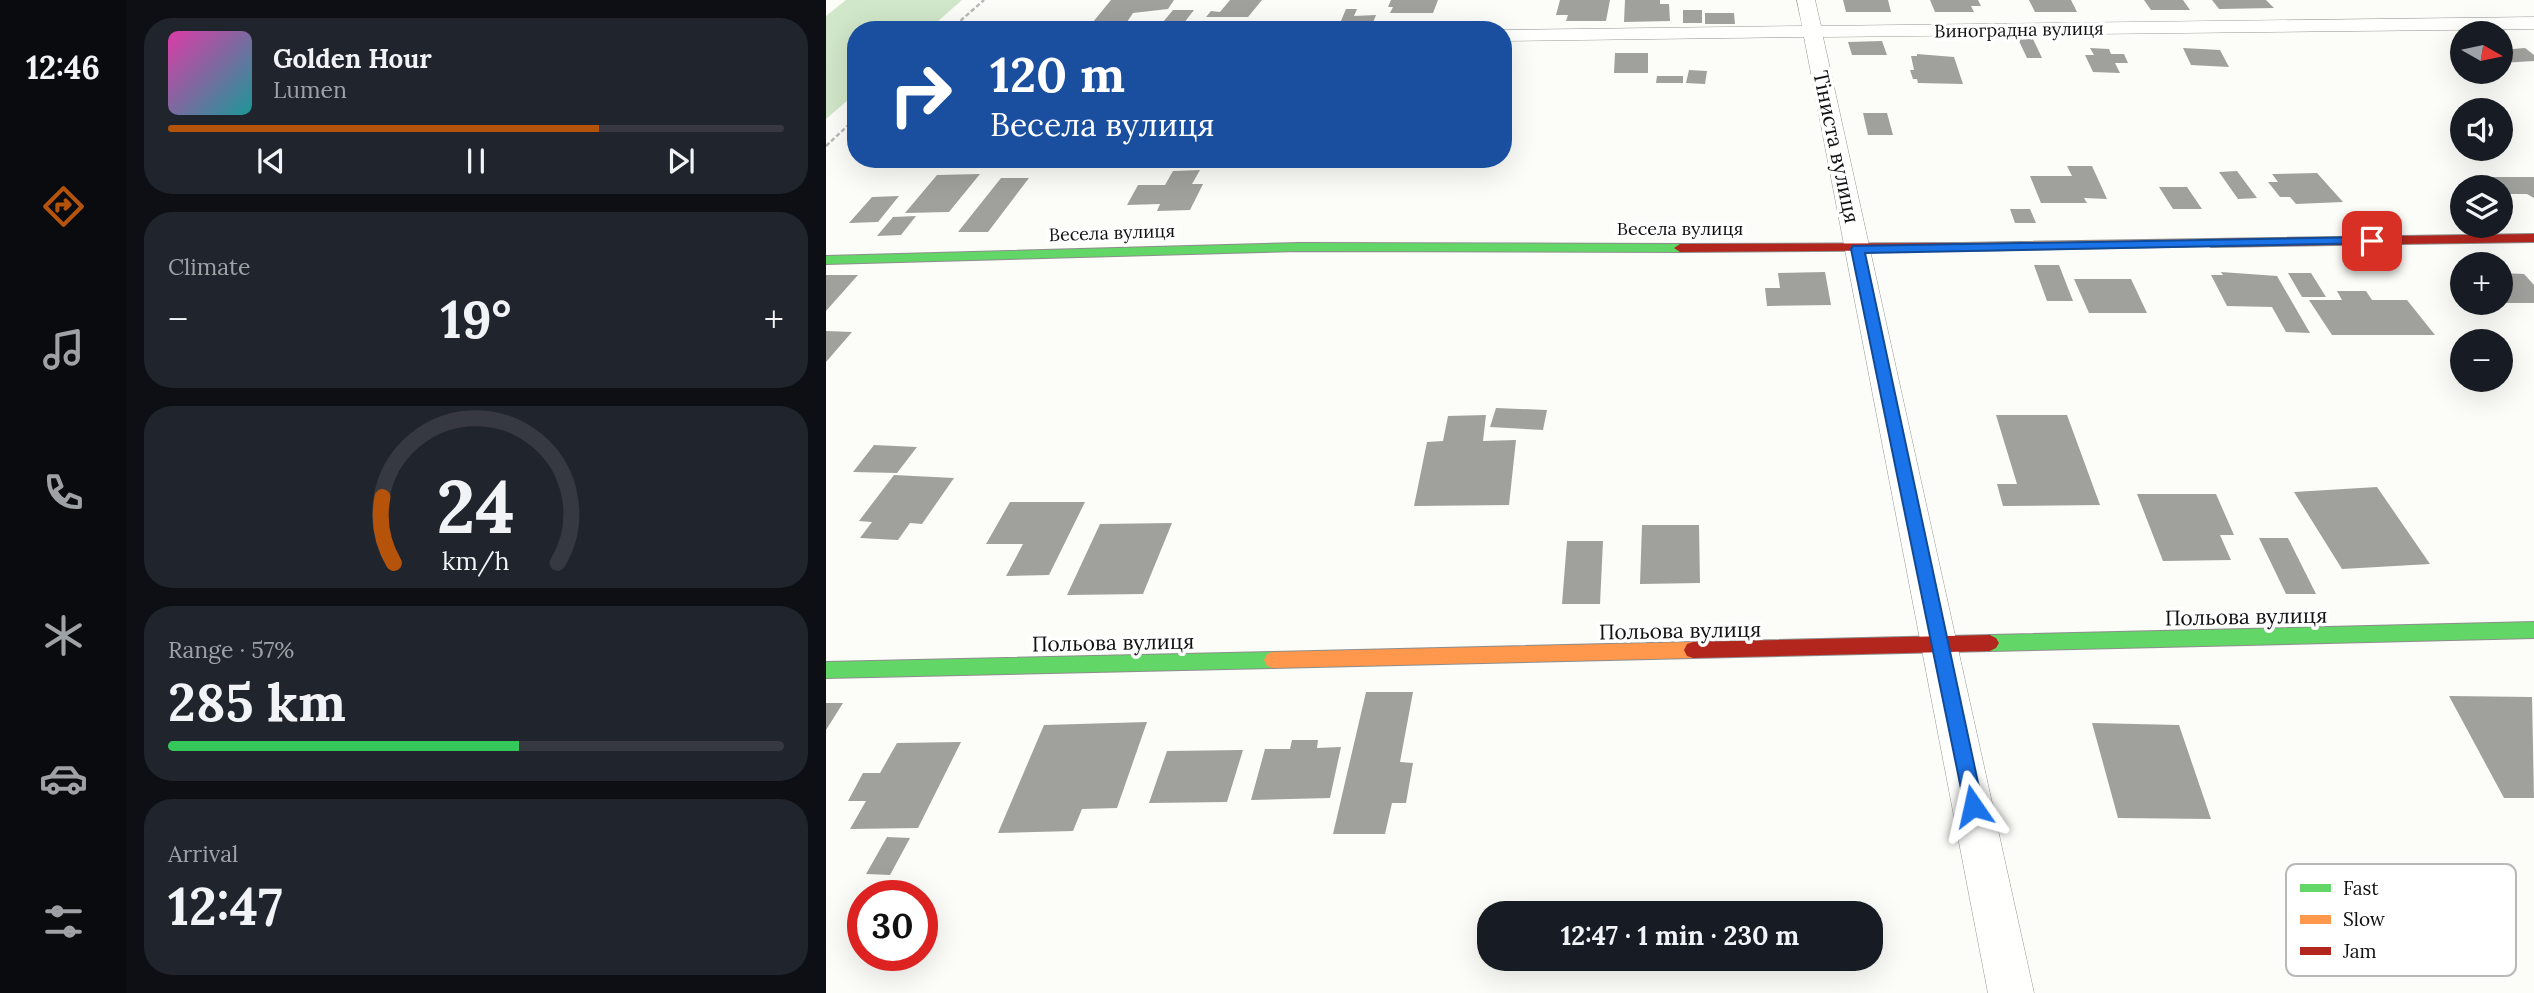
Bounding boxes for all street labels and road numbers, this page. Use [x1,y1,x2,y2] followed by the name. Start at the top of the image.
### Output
[1934,17,2104,42] street label: Виноградна вулиця
[1807,68,1866,226] street label: Тіниста вулиця
[1617,217,1743,240] street label: Весела вулиця
[1048,219,1176,246] street label: Весела вулиця
[2165,602,2327,631] street label: Польова вулиця
[1599,616,1761,645] street label: Польова вулиця
[1032,628,1194,657] street label: Польова вулиця

